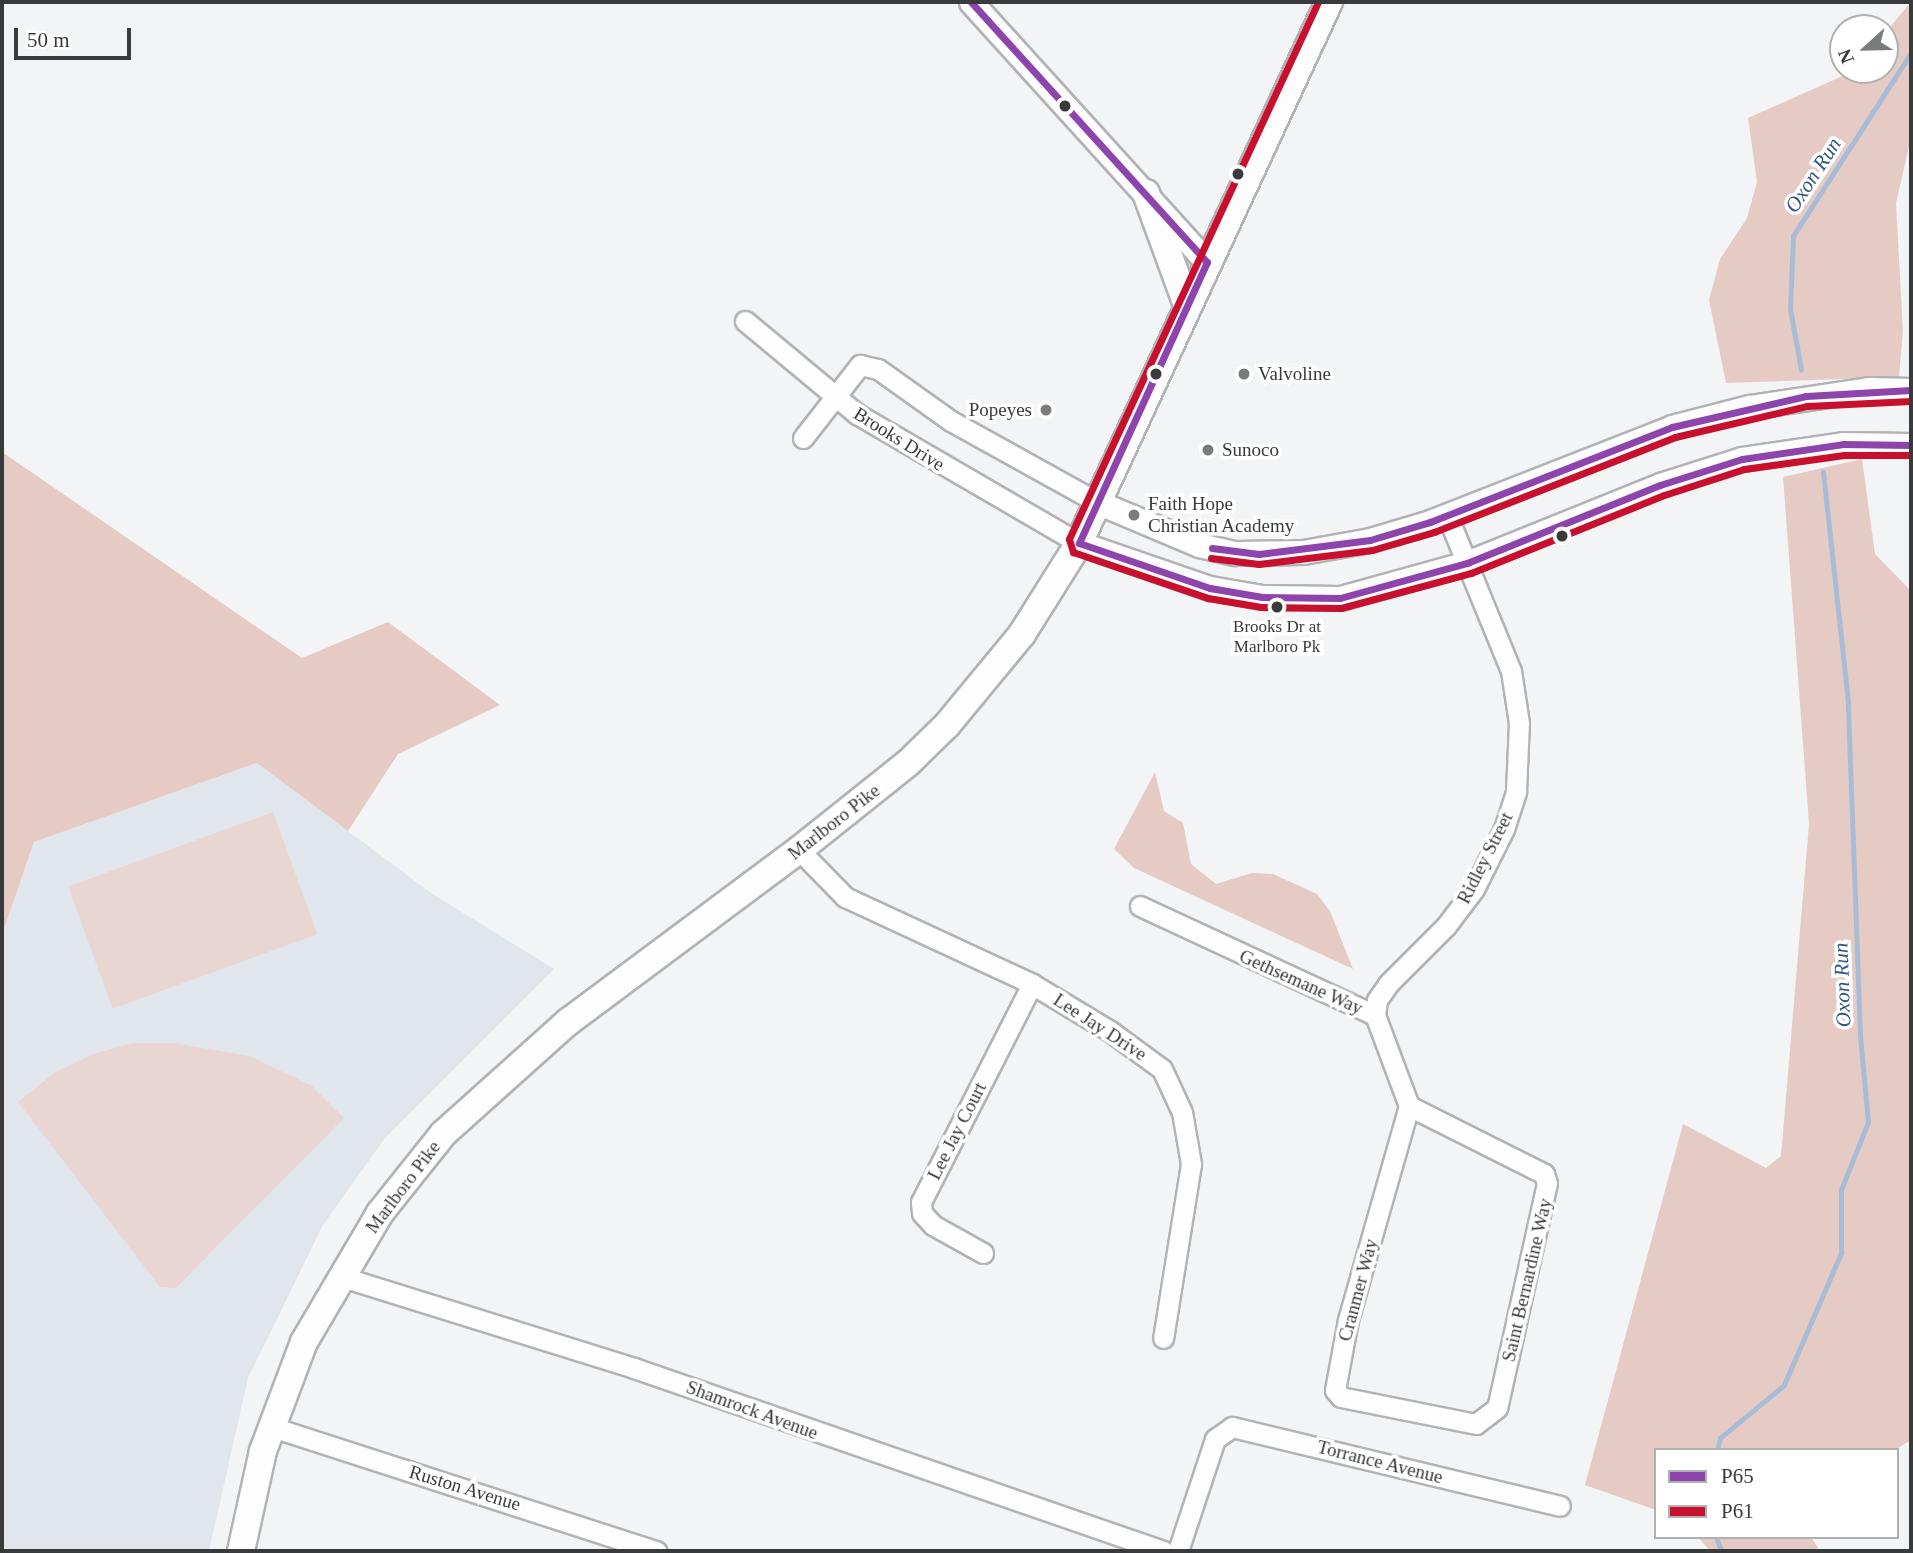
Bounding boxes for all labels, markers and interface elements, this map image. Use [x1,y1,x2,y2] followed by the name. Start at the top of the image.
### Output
[18,14,135,58] scale bar
[1829,14,1899,84] north arrow
[27,28,70,52] text: 50 m
[1834,46,1858,67] text: N
[1058,99,1072,113] unlabelled marker
[1779,133,1847,217] water label: Oxon Run
[1231,167,1245,181] unlabelled marker
[1258,363,1331,385] place label: Valvoline
[1236,366,1252,382] marker: Valvoline
[1149,367,1163,381] unlabelled marker
[969,399,1032,421] place label: Popeyes
[849,402,949,476] street label: Brooks Drive
[1038,402,1054,418] marker: Popeyes
[1222,439,1279,461] place label: Sunoco
[1200,442,1216,458] marker: Sunoco
[1148,493,1295,537] place label: Faith Hope Christian Academy
[1126,507,1142,523] marker: Faith Hope Christian Academy
[1555,529,1569,543] unlabelled marker
[1270,600,1284,614] marker: Brooks Dr at Marlboro Pk
[1233,617,1321,657] place label: Brooks Dr at Marlboro Pk
[784,779,884,865] street label: Marlboro Pike
[1452,808,1518,908] street label: Ridley Street
[1828,942,1856,1028] water label: Oxon Run
[1236,945,1366,1019] street label: Gethsemane Way
[1049,988,1151,1066] street label: Lee Jay Drive
[923,1078,991,1184] street label: Lee Jay Court
[361,1136,445,1238] street label: Marlboro Pike
[1497,1196,1557,1364] street label: Saint Bernardine Way
[1333,1236,1383,1344] street label: Cranmer Way
[683,1375,821,1445] street label: Shamrock Avenue
[1314,1435,1446,1489] street label: Torrance Avenue
[1654,1448,1899,1539] legend
[406,1460,524,1516] street label: Ruston Avenue
[1721,1464,1754,1488] text: P65
[1721,1499,1754,1523] text: P61

